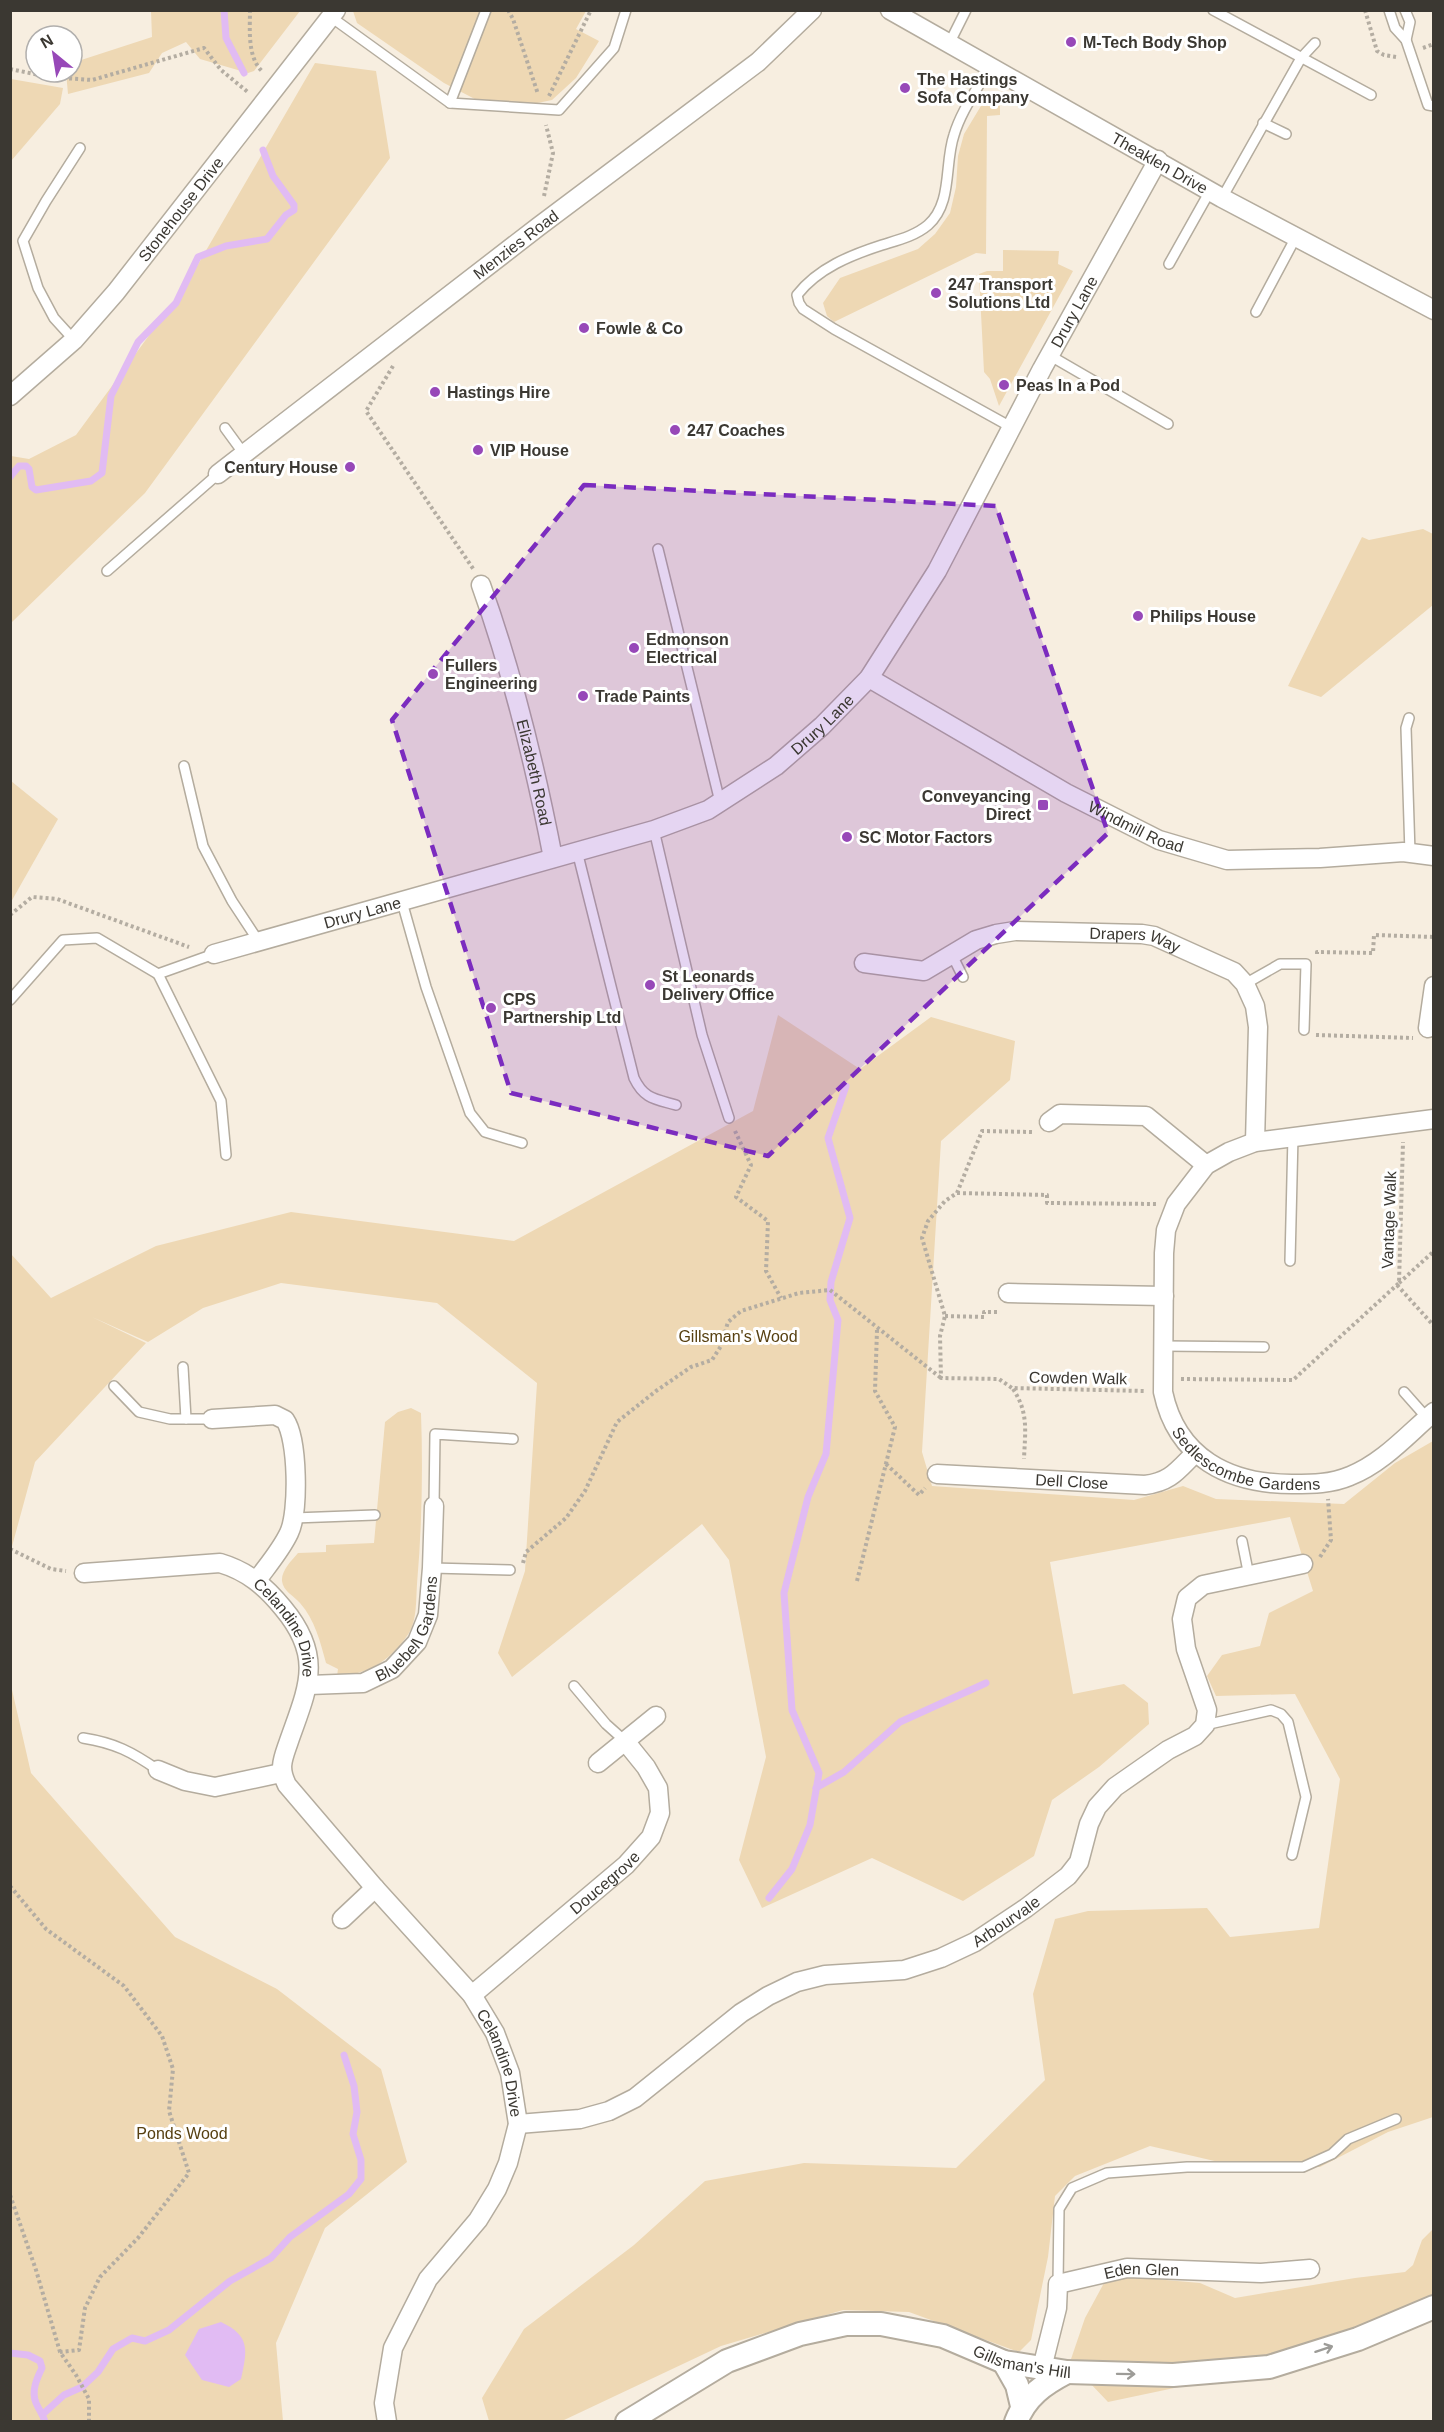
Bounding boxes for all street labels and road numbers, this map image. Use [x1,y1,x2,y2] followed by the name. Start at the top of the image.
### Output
[1109,129,1211,197] street label: Theaklen Drive
[135,154,227,264] street label: Stonehouse Drive
[470,206,561,282] street label: Menzies Road
[1047,273,1101,350] street label: Drury Lane
[788,691,857,758] street label: Drury Lane
[514,717,555,827] street label: Elizabeth Road
[1086,797,1186,855] street label: Windmill Road
[322,893,403,931] street label: Drury Lane
[1089,924,1183,955] street label: Drapers Way
[1379,1170,1399,1269] street label: Vantage Walk
[1029,1369,1128,1387] street label: Cowden Walk
[1169,1424,1321,1493] street label: Sedlescombe Gardens
[1035,1471,1109,1492] street label: Dell Close
[251,1575,317,1678] street label: Celandine Drive
[372,1575,440,1684] street label: Bluebell Gardens
[566,1848,643,1917] street label: Doucegrove
[969,1892,1043,1950] street label: Arbourvale
[474,2006,525,2118] street label: Celandine Drive
[1102,2259,1179,2282] street label: Eden Glen
[971,2341,1071,2381] street label: Gillsman's Hill

